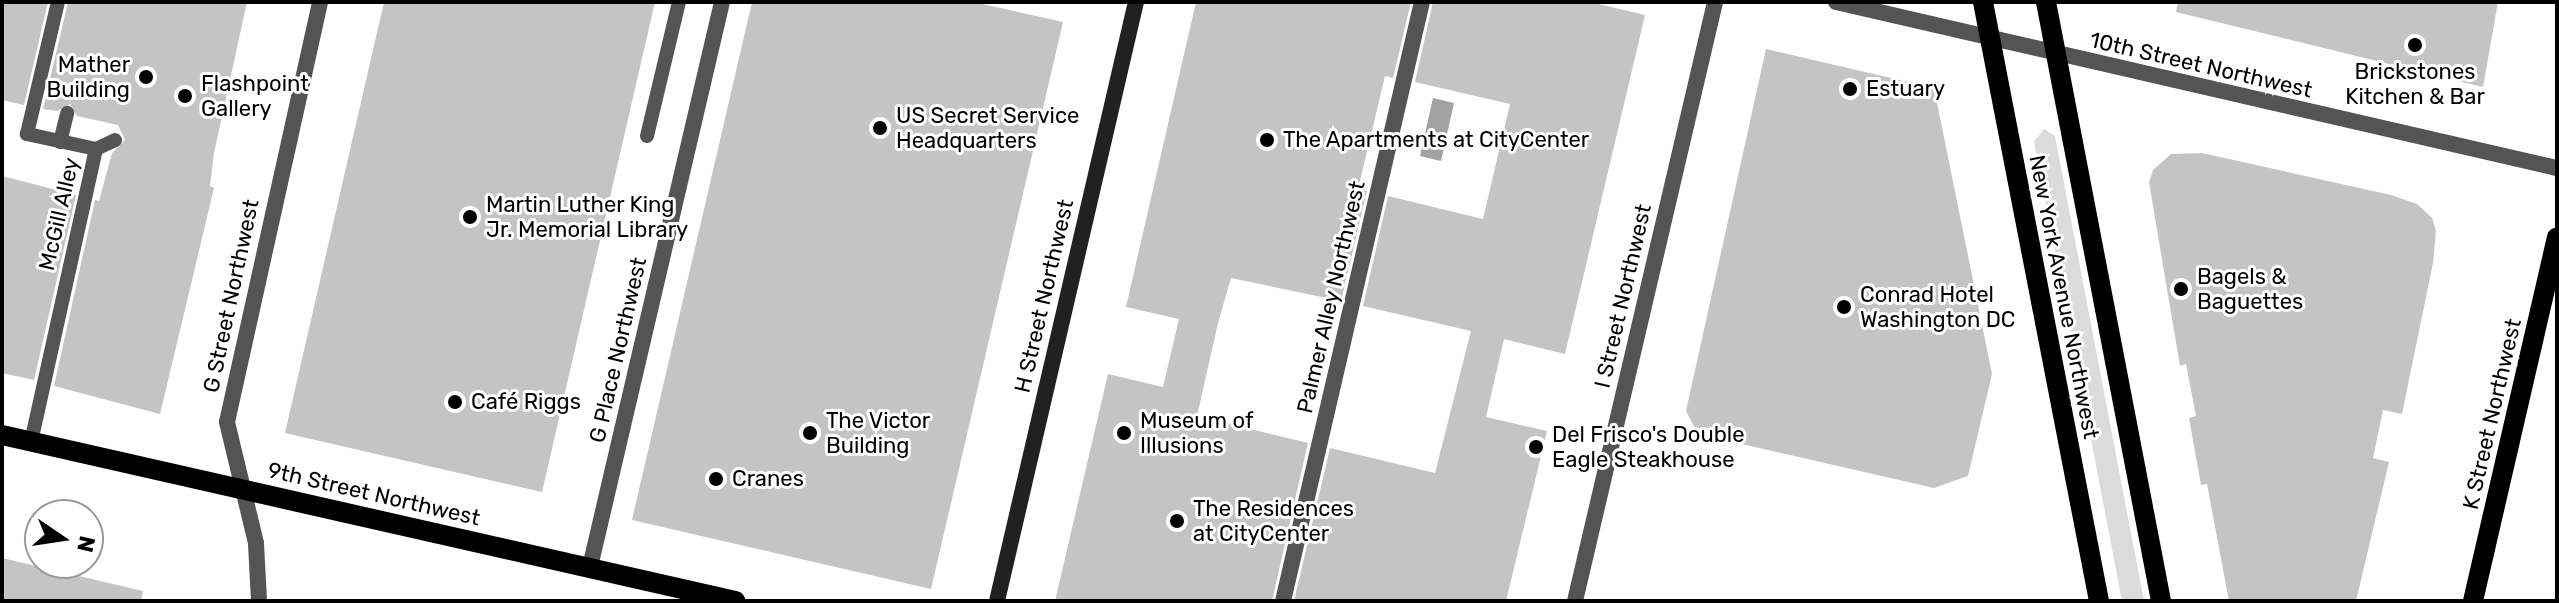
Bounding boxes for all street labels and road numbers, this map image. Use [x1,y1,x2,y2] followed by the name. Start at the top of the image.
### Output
[2087,27,2315,103] street label: 10th Street Northwest
[2023,152,2105,442] street label: New York Avenue Northwest
[33,155,85,273] street label: McGill Alley
[1291,177,1371,417] street label: Palmer Alley Northwest
[198,197,264,395] street label: G Street Northwest
[1009,197,1079,395] street label: H Street Northwest
[1589,201,1657,391] street label: I Street Northwest
[584,255,652,445] street label: G Place Northwest
[2457,316,2527,512] street label: K Street Northwest
[265,457,483,531] street label: 9th Street Northwest

